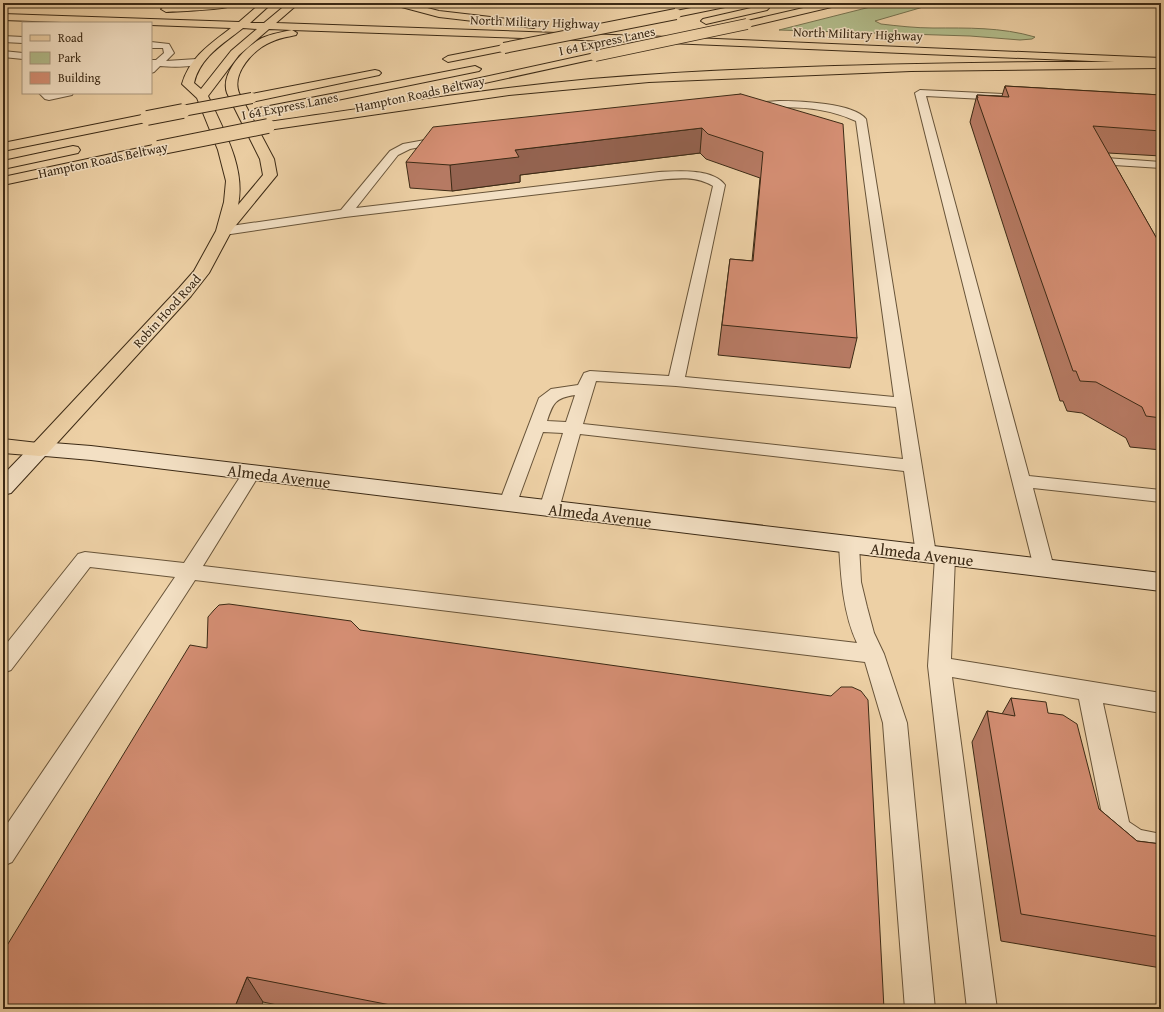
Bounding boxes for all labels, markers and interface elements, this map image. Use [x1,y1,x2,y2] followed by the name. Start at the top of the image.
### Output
[470,10,601,34] street label: North Military Highway
[22,22,152,94] legend
[557,22,657,60] street label: I 64 Express Lanes
[793,22,924,46] street label: North Military Highway
[58,29,84,46] text: Road
[58,49,82,66] text: Park
[58,69,101,86] text: Building
[353,71,487,117] street label: Hampton Roads Beltway
[240,87,340,125] street label: I 64 Express Lanes
[36,137,170,183] street label: Hampton Roads Beltway
[129,270,205,352] street label: Robin Hood Road
[226,458,332,494] street label: Almeda Avenue
[547,497,653,533] street label: Almeda Avenue
[869,536,975,572] street label: Almeda Avenue

